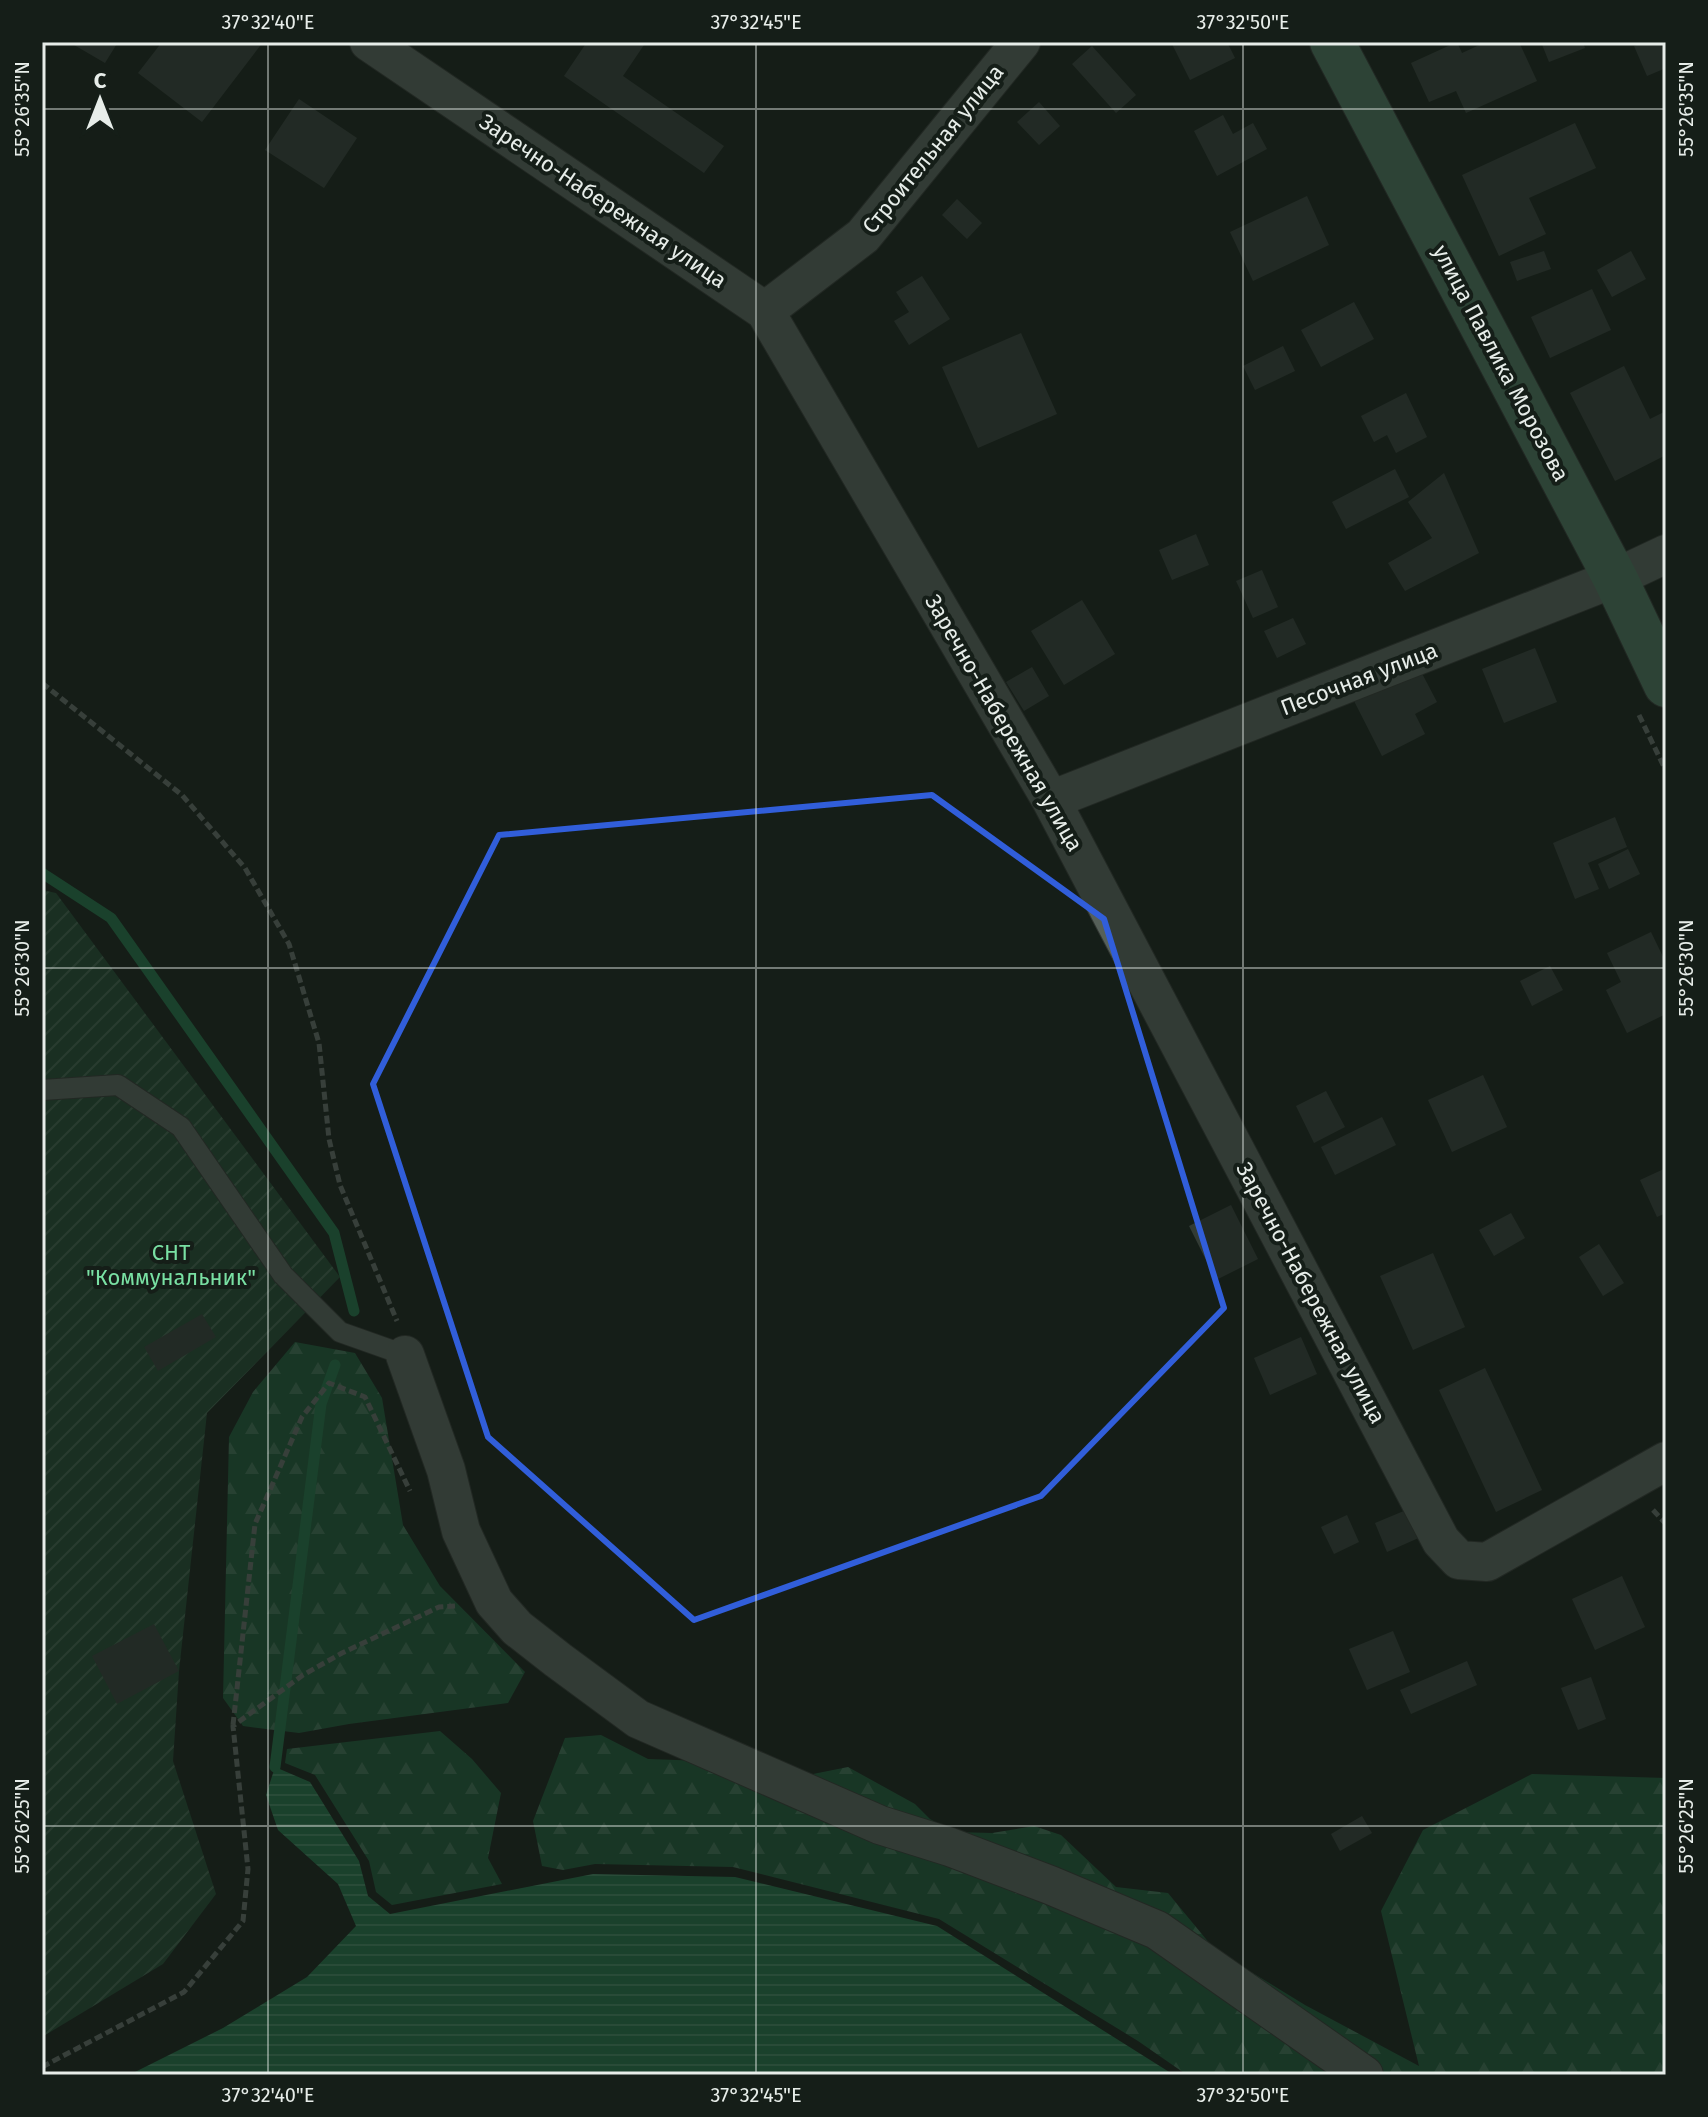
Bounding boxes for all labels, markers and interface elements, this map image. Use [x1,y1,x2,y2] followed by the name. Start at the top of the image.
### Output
[222,10,314,34] text: 37°32'40"E
[710,10,802,34] text: 37°32'45"E
[1196,10,1290,34] text: 37°32'50"E
[857,59,1009,239] street label: Строительная улица
[60,60,140,140] north arrow
[10,61,34,157] text: 55°26'35"N
[1674,61,1698,157] text: 55°26'35"N
[94,67,107,94] text: С
[474,108,732,294] street label: Заречно-Набережная улица
[1427,240,1575,486] street label: улица Павлика Морозова
[919,590,1089,856] street label: Заречно-Набережная улица
[1277,637,1441,721] street label: Песочная улица
[10,919,34,1017] text: 55°26'30"N
[1674,919,1698,1017] text: 55°26'30"N
[1231,1158,1391,1428] street label: Заречно-Набережная улица
[86,1239,256,1291] park label: СНТ "Коммунальник"
[10,1778,34,1874] text: 55°26'25"N
[1674,1778,1698,1874] text: 55°26'25"N
[222,2083,314,2107] text: 37°32'40"E
[710,2083,802,2107] text: 37°32'45"E
[1196,2083,1290,2107] text: 37°32'50"E

